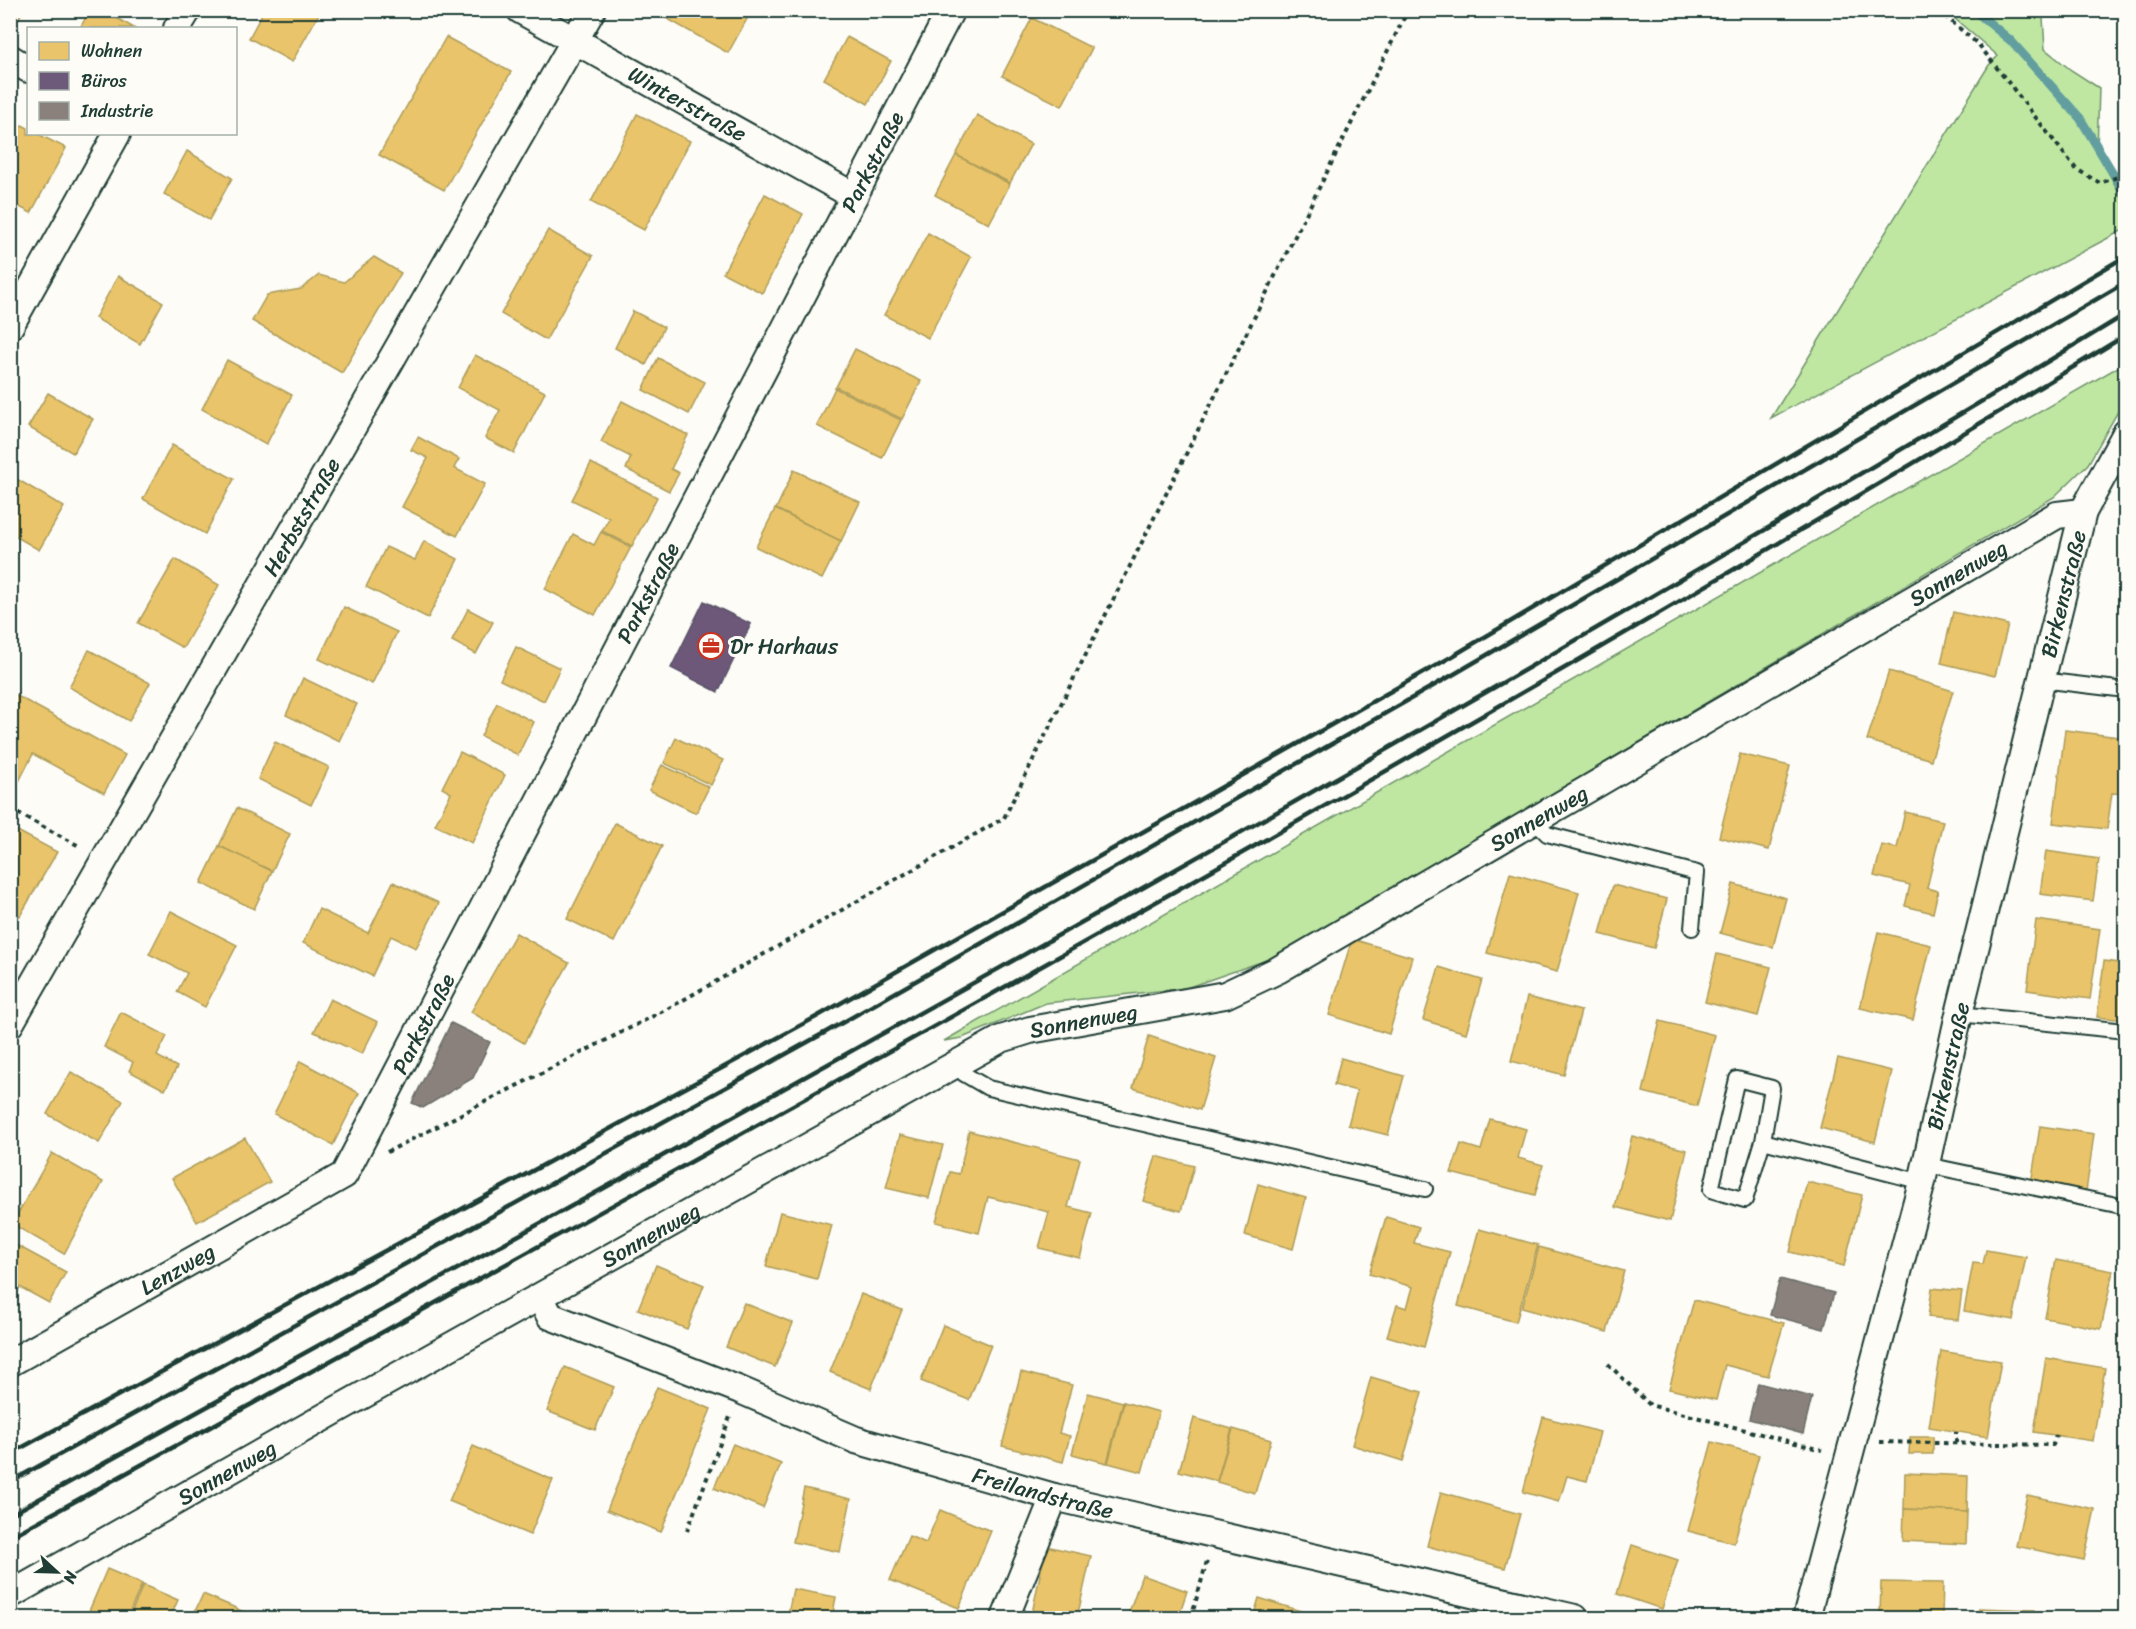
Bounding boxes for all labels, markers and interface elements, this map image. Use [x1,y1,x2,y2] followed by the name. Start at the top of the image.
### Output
[27,27,237,135] legend
[81,35,142,67] text: Wohnen
[621,54,755,152] street label: Winterstraße
[81,65,128,97] text: Büros
[80,95,154,127] text: Industrie
[829,104,915,219] street label: Parkstraße
[251,450,351,584] street label: Herbststraße
[2028,526,2097,662] street label: Birkenstraße
[1901,528,2015,617] street label: Sonnenweg
[605,535,690,650] street label: Parkstraße
[730,627,839,666] place label: Dr Harhaus
[696,631,726,661] office icon: Dr Harhaus
[1482,774,1595,862] street label: Sonnenweg
[380,966,466,1081] street label: Parkstraße
[1026,992,1141,1049] street label: Sonnenweg
[1915,998,1981,1134] street label: Birkenstraße
[594,1191,708,1278] street label: Sonnenweg
[132,1232,222,1306] street label: Lenzweg
[170,1428,284,1516] street label: Sonnenweg
[968,1455,1118,1530] street label: Freilandstraße
[27,1542,87,1602] north arrow
[55,1566,86,1589] text: N

